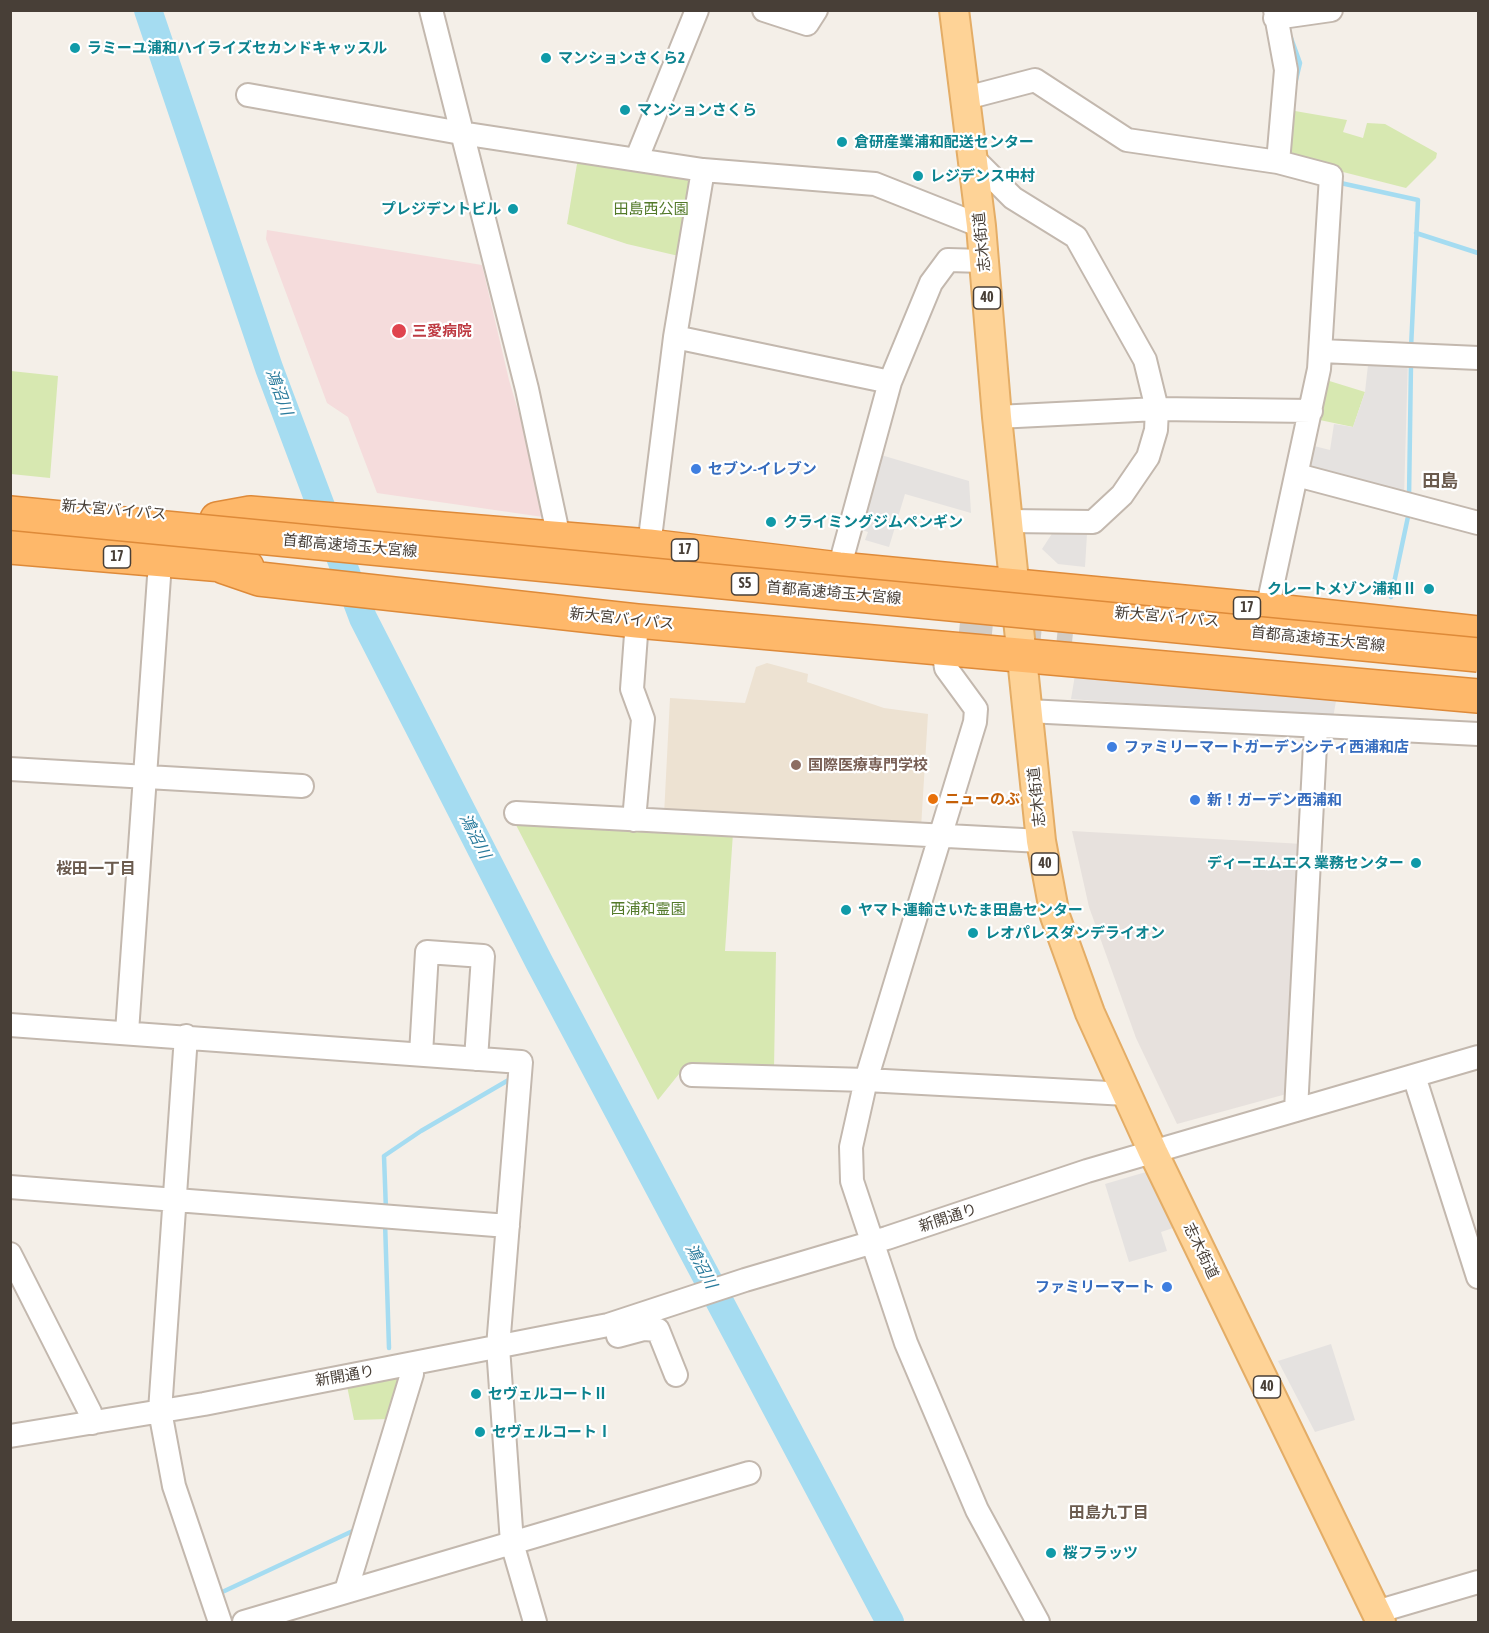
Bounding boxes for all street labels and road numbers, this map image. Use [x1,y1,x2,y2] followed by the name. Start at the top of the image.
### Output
[970,211,994,273] street label: 志木街道
[974,287,1000,309] road number: 40
[61,496,167,524] street label: 新大宮バイパス
[282,531,418,561] street label: 首都高速埼玉大宮線
[672,539,698,561] road number: 17
[104,546,130,568] road number: 17
[732,573,758,595] road number: S5
[766,578,902,608] street label: 首都高速埼玉大宮線
[1234,597,1260,619] road number: 17
[1114,603,1220,631] street label: 新大宮バイパス
[569,605,675,633] street label: 新大宮バイパス
[1250,623,1386,655] street label: 首都高速埼玉大宮線
[1025,766,1049,828] street label: 志木街道
[1032,853,1058,875] road number: 40
[917,1200,979,1236] street label: 新開通り
[1180,1220,1222,1282] street label: 志木街道
[314,1362,376,1390] street label: 新開通り
[1254,1376,1280,1398] road number: 40

